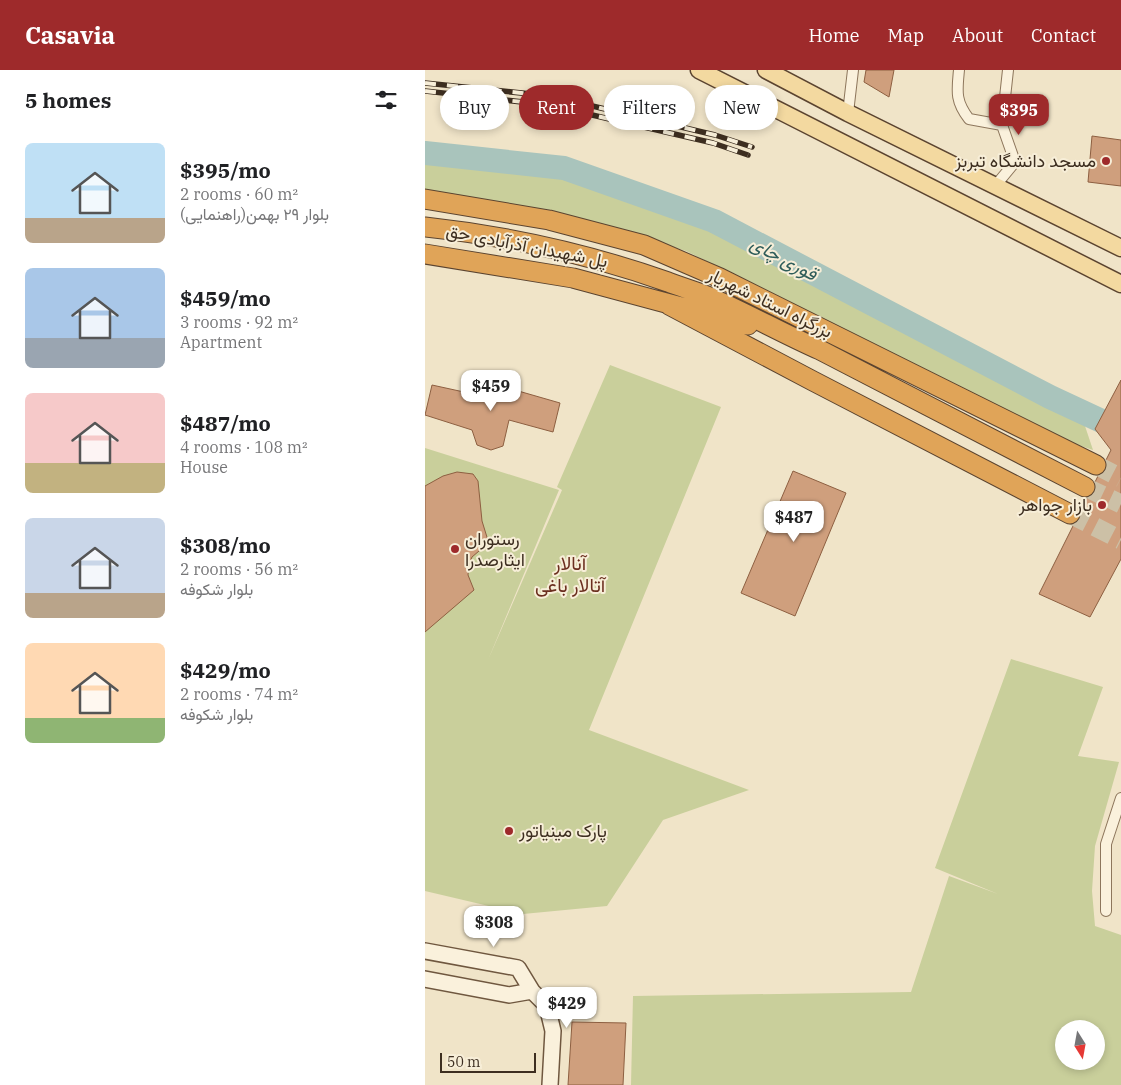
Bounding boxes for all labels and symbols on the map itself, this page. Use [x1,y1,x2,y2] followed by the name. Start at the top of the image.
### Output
[989,93,1049,136] pin: $395
[954,149,1096,172] place label: مسجد دانشگاه تبربز
[1100,155,1112,167] marker: مسجد دانشگاه تبربز
[444,219,610,273] street label: پل شهیدان آذرآبادی حق
[746,230,824,288] water label: قوری چای
[703,262,837,343] street label: بزرگراه استاد شهریار
[461,370,521,412] pin: $459
[1018,493,1092,516] place label: بازار جواهر
[1096,499,1108,511] marker: بازار جواهر
[764,500,824,543] pin: $487
[465,527,525,571] place label: رستوران ایثارصدرا
[449,543,461,555] marker: رستوران ایثارصدرا
[535,551,607,597] district label: آنالار آتالار باغی
[518,819,607,843] place label: پارک مینیاتور
[503,825,515,837] marker: پارک مینیاتور
[464,906,524,948] pin: $308
[537,986,597,1029] pin: $429
[1055,1020,1105,1070] north arrow
[440,1050,536,1073] scale bar

